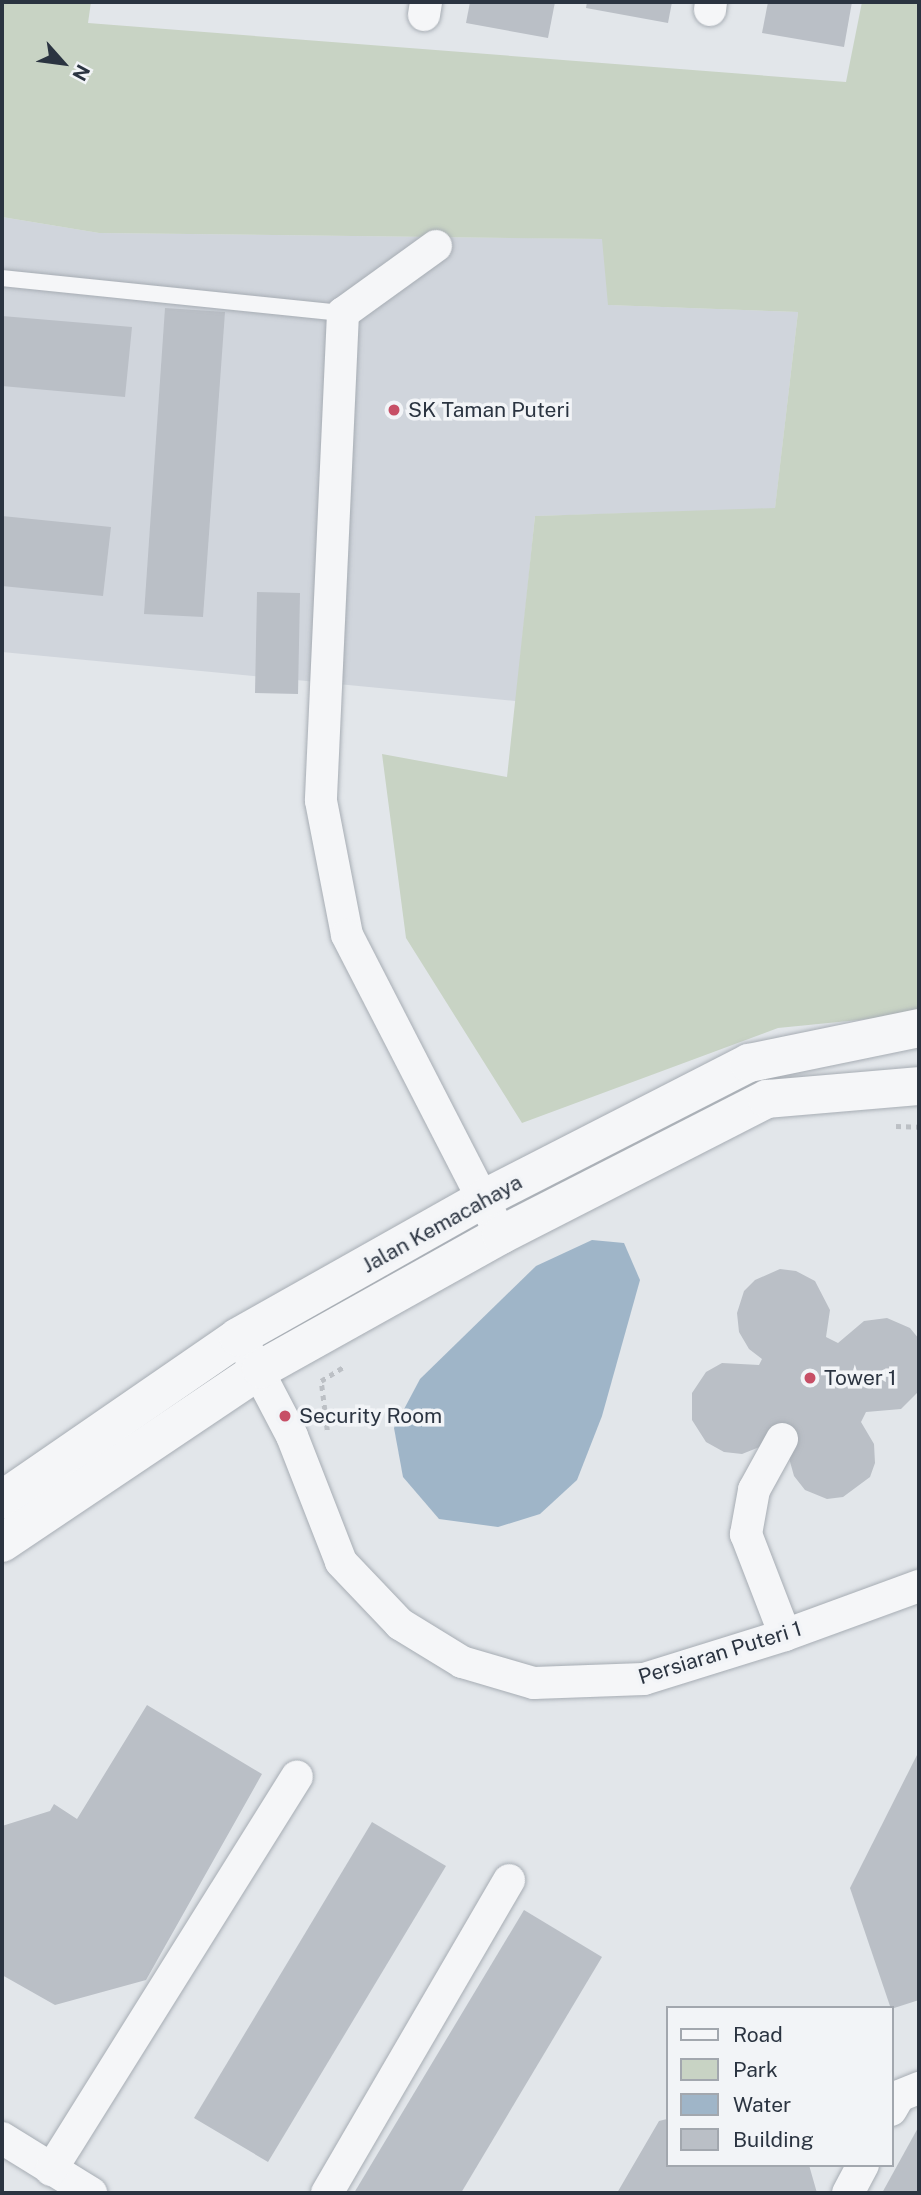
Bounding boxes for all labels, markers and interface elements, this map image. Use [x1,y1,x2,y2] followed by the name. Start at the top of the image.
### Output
[28,28,98,98] north arrow
[68,61,95,85] text: N
[408,397,570,423] place label: SK Taman Puteri
[386,402,402,418] marker: SK Taman Puteri
[358,1170,526,1278] street label: Jalan Kemacahaya
[824,1365,897,1391] place label: Tower 1
[802,1370,818,1386] marker: Tower 1
[299,1403,442,1429] place label: Security Room
[277,1408,293,1424] marker: Security Room
[635,1616,805,1690] street label: Persiaran Puteri 1
[666,2006,893,2167] legend
[733,2022,783,2047] text: Road
[733,2057,778,2082] text: Park
[733,2092,791,2117] text: Water
[733,2127,814,2152] text: Building

